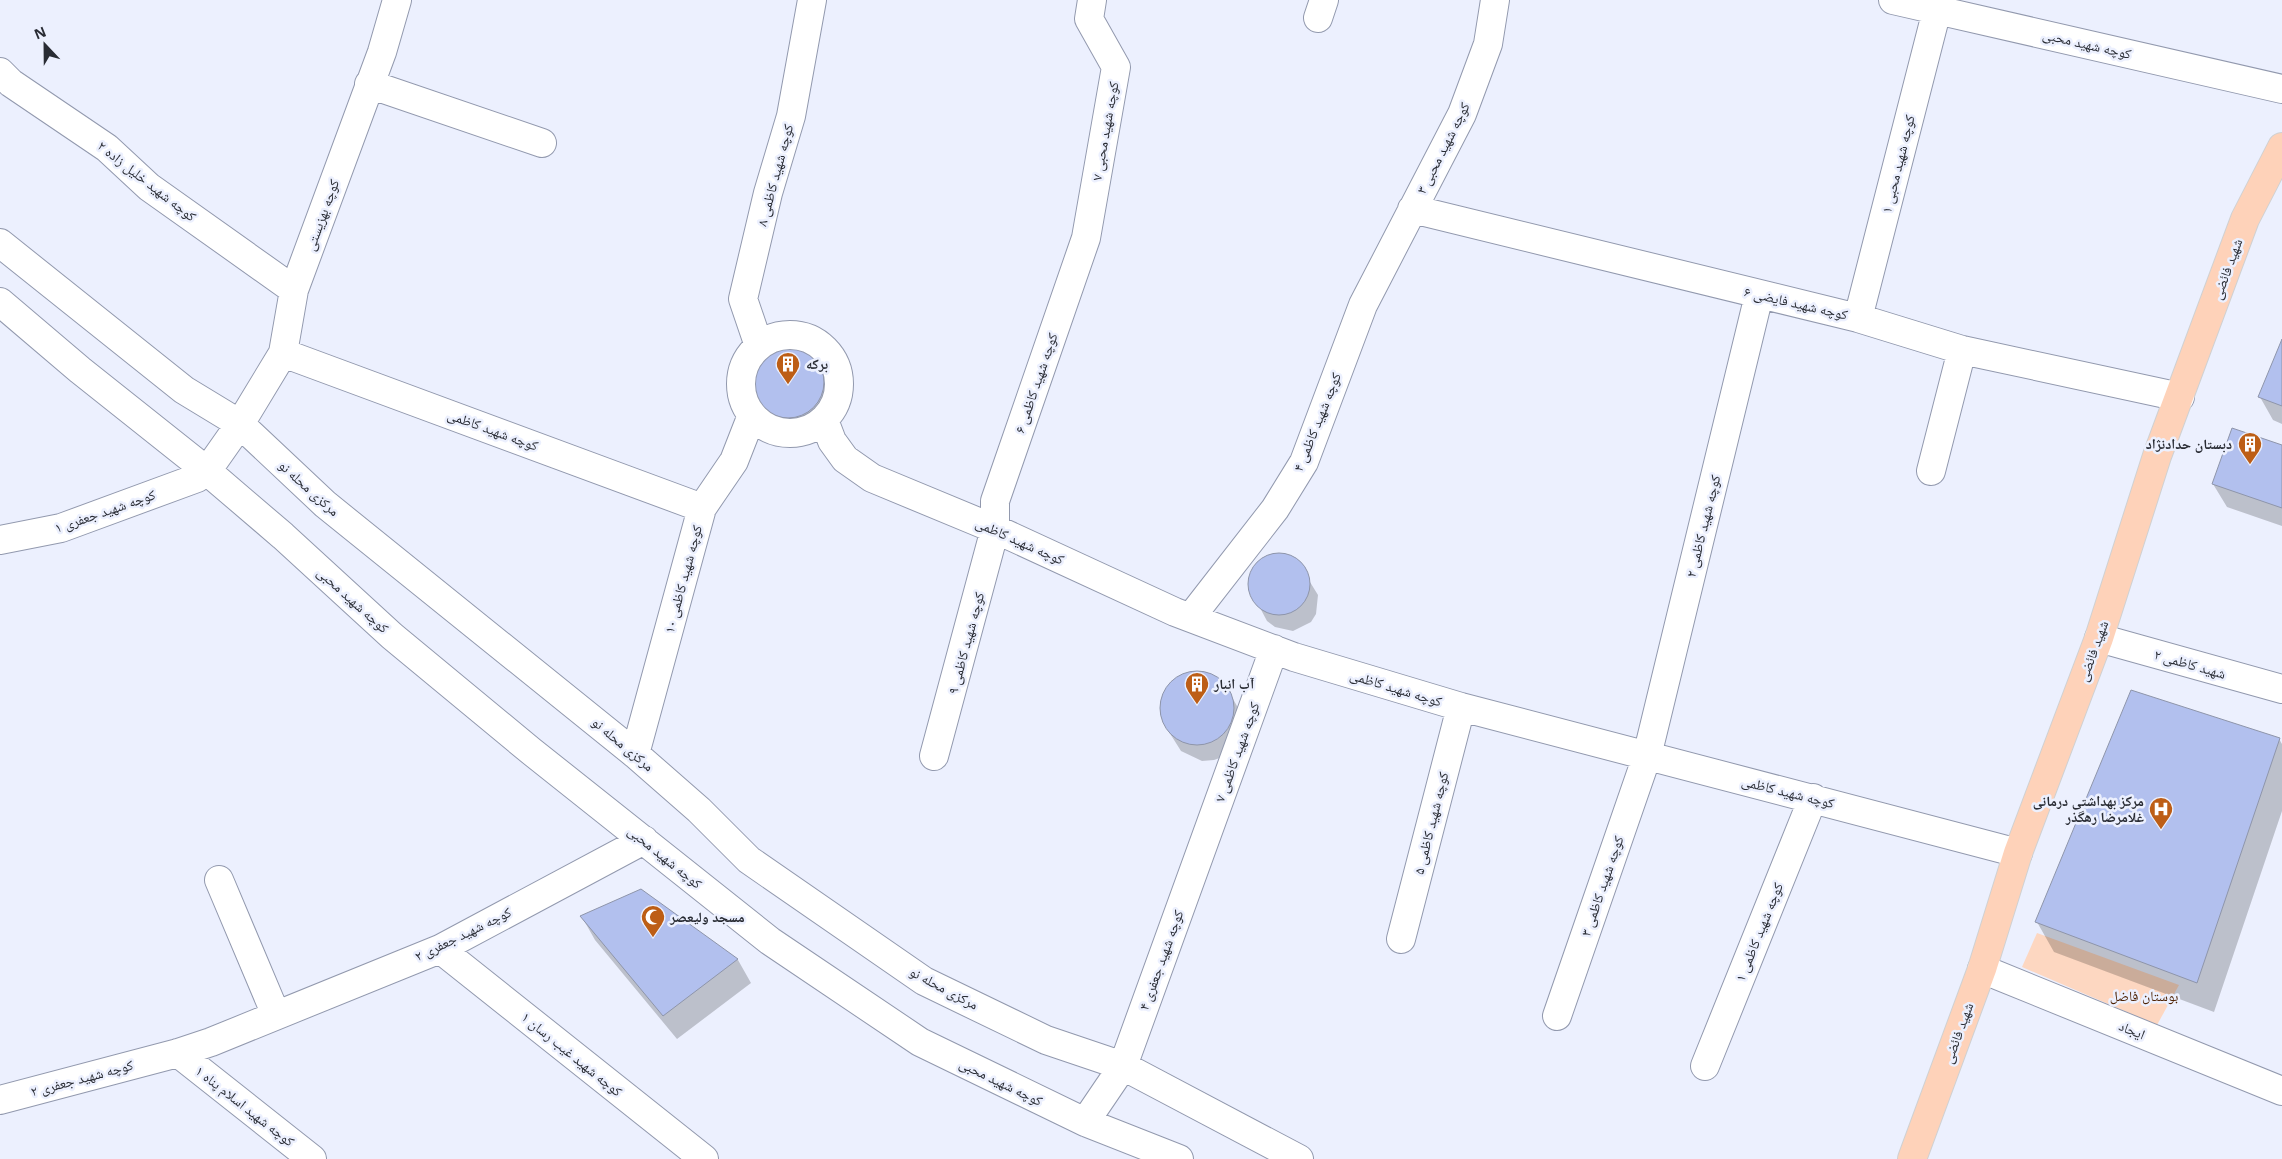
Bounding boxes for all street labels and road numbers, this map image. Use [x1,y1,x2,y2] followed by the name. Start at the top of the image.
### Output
[2041,24,2134,63] street label: کوچه شهید محبی
[1086,80,1123,182] street label: کوچه شهید محبی ۷
[1411,99,1474,197] street label: کوچه شهید محبی ۳
[1876,113,1919,215] street label: کوچه شهید محبی ۱
[752,122,797,228] street label: کوچه شهید کاظمی ۸
[94,136,201,225] street label: کوچه شهید خلیل زاده ۲
[300,176,343,253] street label: کوچه بهزیستی
[2207,236,2246,302] street label: شهید فائضی
[1742,281,1850,324] street label: کوچه شهید فایضی ۶
[1009,330,1062,436] street label: کوچه شهید کاظمی ۶
[1288,369,1345,474] street label: کوچه شهید کاظمی ۴
[445,404,541,455] street label: کوچه شهید کاظمی
[275,455,344,520] street label: مرکزی محله نو
[1681,472,1724,579] street label: کوچه شهید کاظمی ۲
[52,484,158,537] street label: کوچه شهید جعفری ۱
[973,513,1068,569] street label: کوچه شهید کاظمی
[659,522,706,635] street label: کوچه شهید کاظمی ۱۰
[313,562,393,637] street label: کوچه شهید محبی
[943,590,988,696] street label: کوچه شهید کاظمی ۹
[2073,618,2112,684] street label: شهید فائضی
[2152,644,2228,683] street label: شهید کاظمی ۲
[1348,665,1445,711] street label: کوچه شهید کاظمی
[1210,699,1263,804] street label: کوچه شهید کاظمی ۷
[588,712,658,775] street label: مرکزی محله نو
[1409,769,1452,876] street label: کوچه شهید کاظمی ۵
[1740,771,1837,812] street label: کوچه شهید کاظمی
[624,821,707,893] street label: کوچه شهید محبی
[1575,833,1628,939] street label: کوچه شهید کاظمی ۳
[1730,879,1787,984] street label: کوچه شهید کاظمی ۱
[411,902,515,965] street label: کوچه شهید جعفری ۲
[1134,907,1188,1013] street label: کوچه شهید جعفری ۴
[907,961,982,1014] street label: مرکزی محله نو
[1938,1000,1977,1066] street label: شهید فائضی
[518,1007,627,1100] street label: کوچه شهید غیب رسان ۱
[2116,1016,2148,1043] street label: ایجاد
[956,1053,1046,1110] street label: کوچه شهید محبی
[28,1055,135,1100] street label: کوچه شهید جعفری ۲
[191,1061,299,1151] street label: کوچه شهید اسلام پناه ۱

